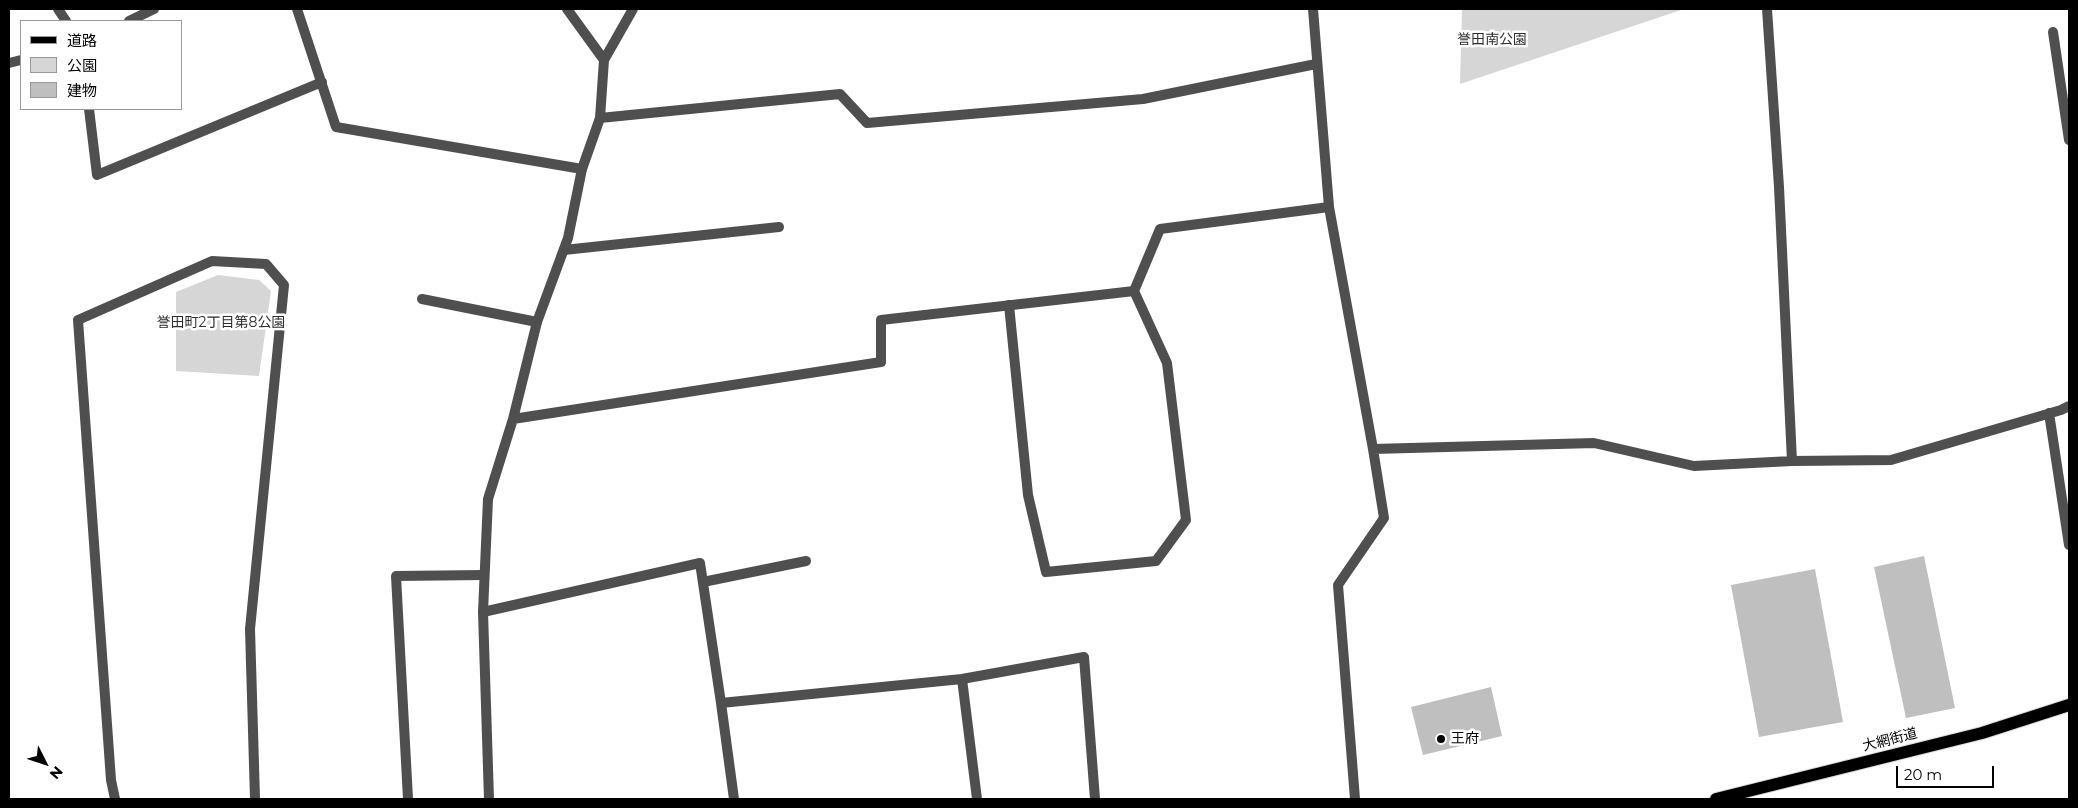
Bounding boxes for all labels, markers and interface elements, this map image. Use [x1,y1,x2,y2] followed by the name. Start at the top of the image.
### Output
[20,20,182,110] legend
[67,31,97,50] text: 道路
[1457,32,1527,48] park label: 誉田南公園
[67,56,97,75] text: 公園
[67,81,97,100] text: 建物
[157,315,285,331] park label: 誉田町2丁目第8公園
[1861,725,1919,755] street label: 大網街道
[1451,731,1479,747] place label: 王府
[1435,733,1447,745] marker: 王府
[20,738,70,788] north arrow
[1898,756,1996,788] scale bar
[46,763,67,783] text: N
[1904,765,1942,784] text: 20 m

